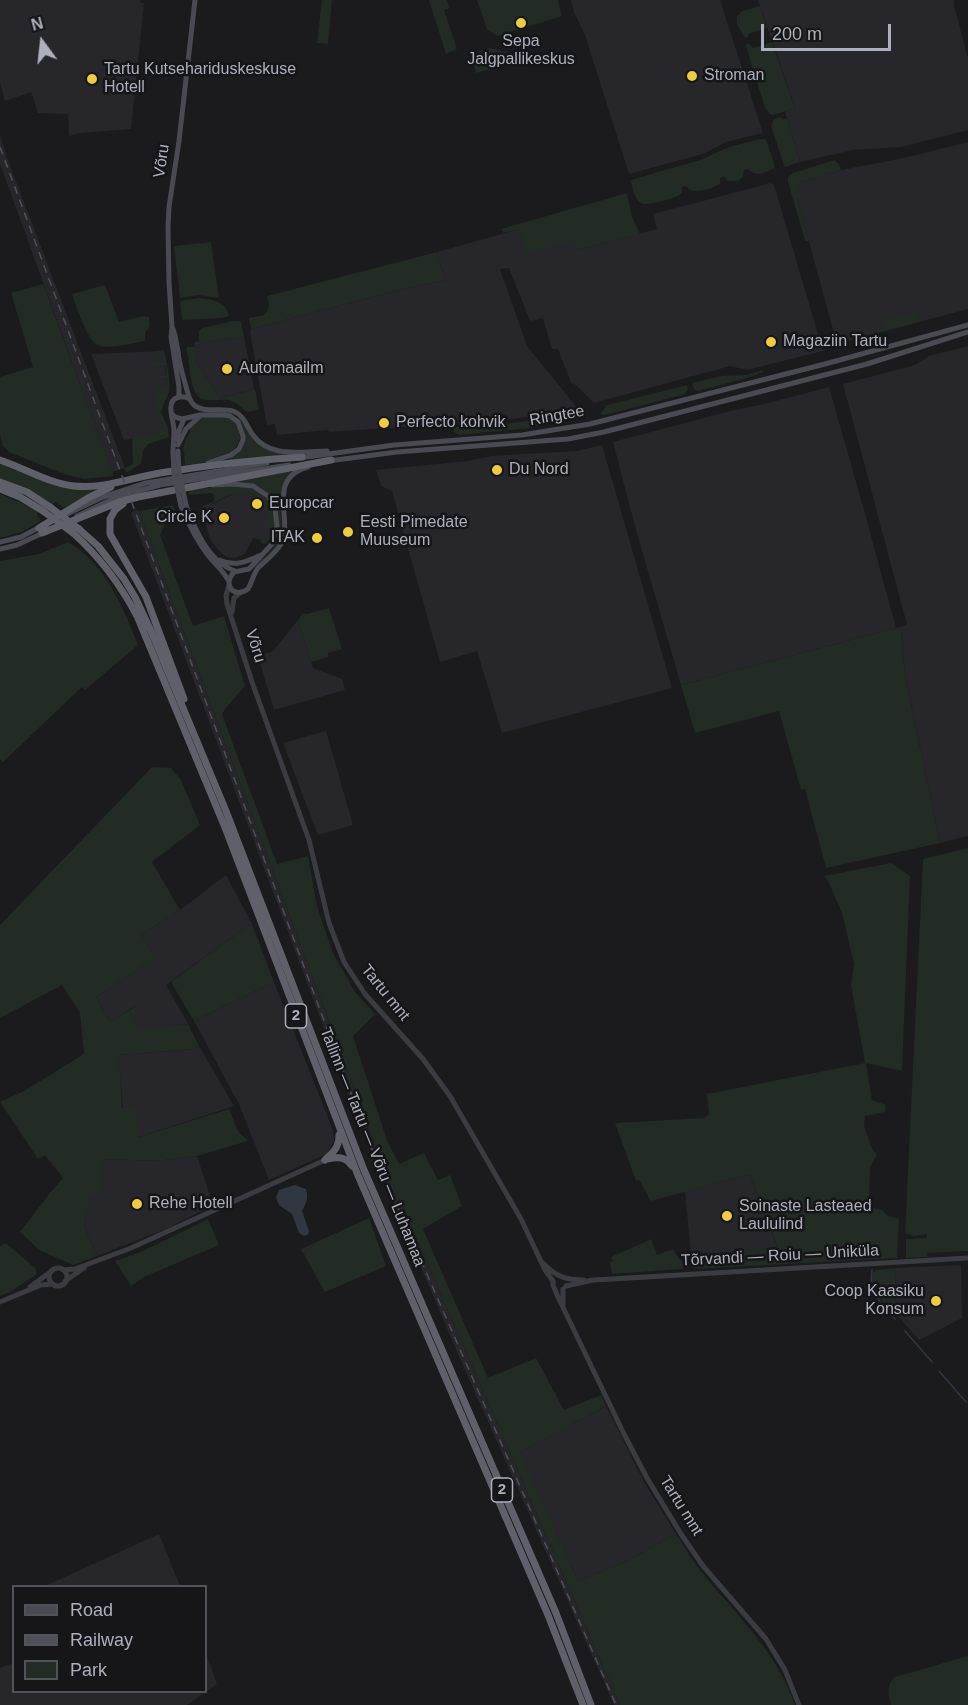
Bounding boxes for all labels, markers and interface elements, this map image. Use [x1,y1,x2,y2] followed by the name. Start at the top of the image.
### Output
[12,12,72,72] north arrow
[764,12,894,50] scale bar
[29,14,45,34] text: N
[514,16,528,30] marker: Sepa Jalgpallikeskus
[772,24,822,44] text: 200 m
[467,32,575,70] place label: Sepa Jalgpallikeskus
[104,60,296,98] place label: Tartu Kutsehariduskeskuse Hotell
[704,66,764,86] place label: Stroman
[685,69,699,83] marker: Stroman
[85,72,99,86] marker: Tartu Kutsehariduskeskuse Hotell
[150,143,174,179] street label: Võru
[783,332,887,352] place label: Magaziin Tartu
[764,335,778,349] marker: Magaziin Tartu
[239,359,323,379] place label: Automaailm
[220,362,234,376] marker: Automaailm
[528,402,586,430] street label: Ringtee
[396,413,505,433] place label: Perfecto kohvik
[377,416,391,430] marker: Perfecto kohvik
[509,460,569,480] place label: Du Nord
[490,463,504,477] marker: Du Nord
[269,494,334,514] place label: Europcar
[250,497,264,511] marker: Europcar
[156,508,212,528] place label: Circle K
[217,511,231,525] marker: Circle K
[360,513,468,551] place label: Eesti Pimedate Muuseum
[341,525,355,539] marker: Eesti Pimedate Muuseum
[271,528,305,548] place label: ITAK
[310,531,324,545] marker: ITAK
[241,627,269,665] street label: Võru
[357,961,413,1025] street label: Tartu mnt
[286,1004,306,1028] road number: 2
[315,1025,429,1269] street label: Tallinn — Tartu — Võru — Luhamaa
[149,1194,233,1214] place label: Rehe Hotell
[130,1197,144,1211] marker: Rehe Hotell
[739,1197,872,1235] place label: Soinaste Lasteaed Laululind
[720,1209,734,1223] marker: Soinaste Lasteaed Laululind
[680,1241,880,1271] street label: Tõrvandi — Roiu — Uniküla
[824,1282,924,1320] place label: Coop Kaasiku Konsum
[929,1294,943,1308] marker: Coop Kaasiku Konsum
[655,1473,707,1539] street label: Tartu mnt
[492,1478,512,1502] road number: 2
[12,1585,207,1693] legend
[70,1600,113,1620] text: Road
[70,1630,133,1650] text: Railway
[70,1660,107,1680] text: Park

